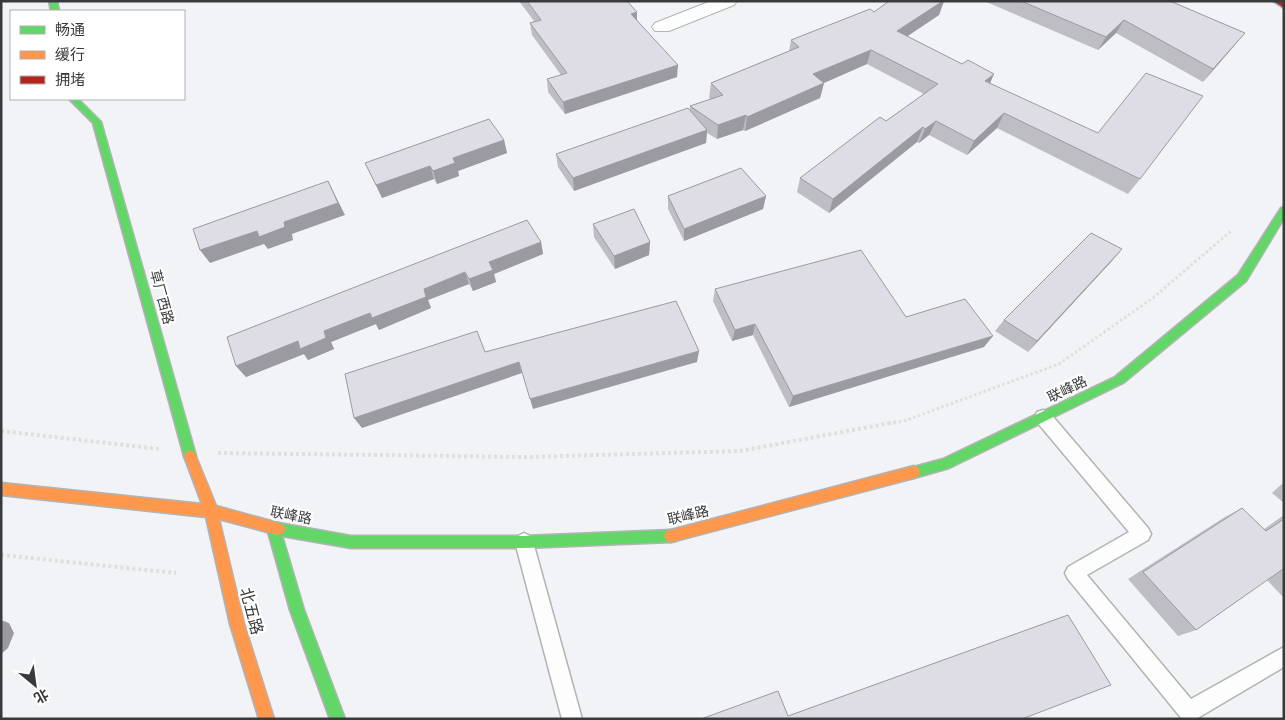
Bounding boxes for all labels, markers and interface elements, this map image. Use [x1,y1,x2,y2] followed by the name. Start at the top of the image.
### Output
[10,10,185,100] legend
[55,20,85,38] text: 畅通
[55,45,85,63] text: 缓行
[55,70,85,88] text: 拥堵
[147,268,178,326] street label: 草厂西路
[1044,372,1089,405] street label: 联峰路
[269,502,313,527] street label: 联峰路
[666,502,710,528] street label: 联峰路
[237,585,268,637] street label: 北五路
[10,660,60,710] north arrow
[31,686,52,708] text: 北

